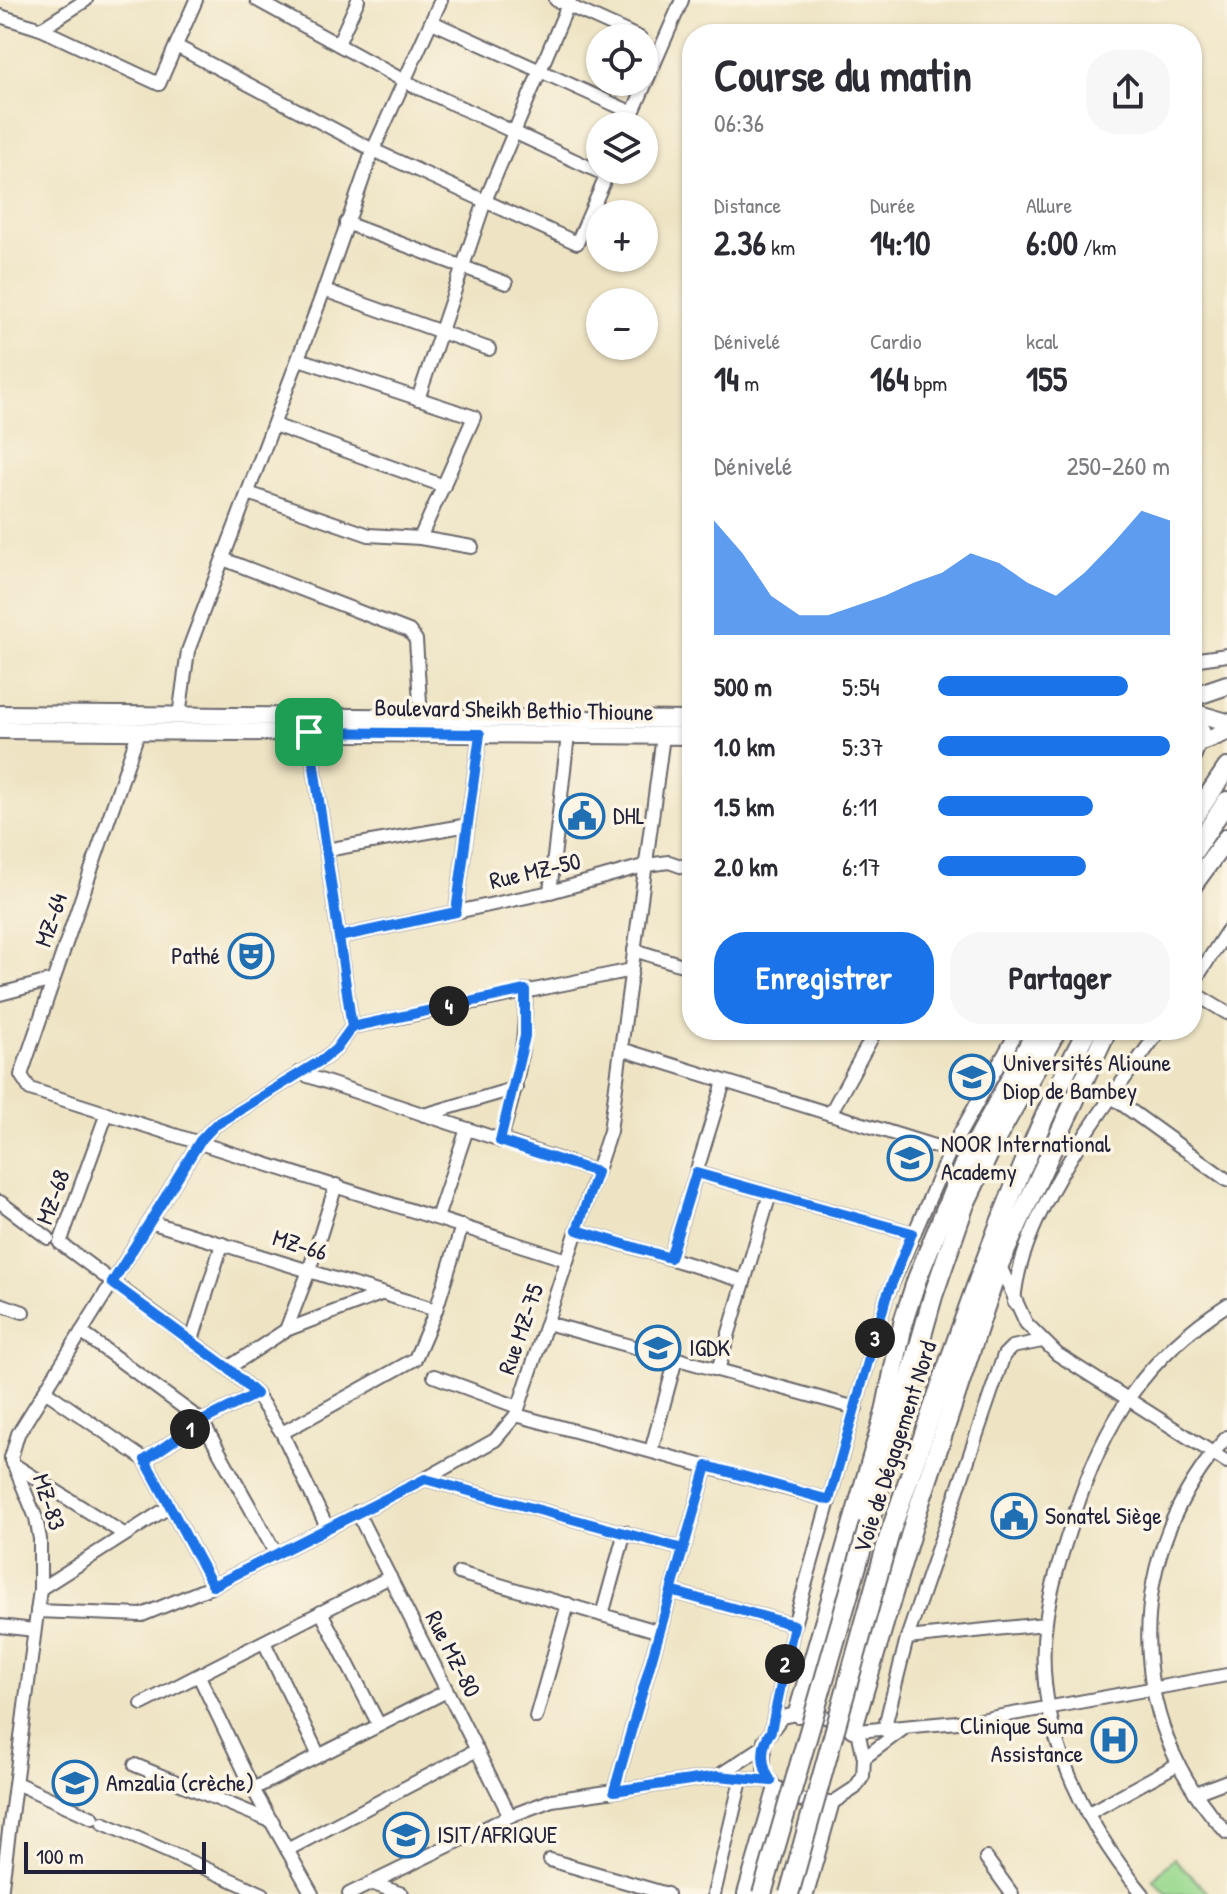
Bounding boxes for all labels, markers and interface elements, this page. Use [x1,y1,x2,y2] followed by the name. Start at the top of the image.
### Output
[586,24,658,360] map controls
[586,24,658,96] button: locate
[714,45,972,105] text: Course du matin
[1086,50,1170,134] button: share
[714,105,764,140] text: 06:36
[586,112,658,184] button: layers
[714,190,781,220] text: Distance
[870,190,915,220] text: Durée
[1026,190,1072,220] text: Allure
[586,200,658,272] button: +
[714,220,766,266] text: 2.36
[870,220,931,266] text: 14:10
[1026,220,1078,266] text: 6:00
[766,232,795,262] text: km
[1078,232,1116,262] text: /km
[586,288,658,360] button: −
[714,326,780,356] text: Dénivelé
[870,326,922,356] text: Cardio
[1026,326,1058,356] text: kcal
[714,356,739,402] text: 14
[870,356,909,402] text: 164
[1026,356,1067,402] text: 155
[739,368,759,398] text: m
[909,368,947,398] text: bpm
[714,448,792,483] text: Dénivelé
[1066,448,1170,483] text: 250–260 m
[714,669,772,704] text: 500 m
[842,669,880,704] text: 5:54
[374,691,654,727] street label: Boulevard Sheikh Bethio Thioune
[275,698,343,766] pin
[287,710,331,754] icon: arrive
[714,729,775,764] text: 1.0 km
[842,729,884,764] text: 5:37
[714,789,774,824] text: 1.5 km
[842,789,877,824] text: 6:11
[558,792,606,840] public building icon: DHL
[613,799,645,831] place label: DHL
[486,844,583,896] street label: Rue MZ-50
[714,849,778,884] text: 2.0 km
[842,849,881,884] text: 6:17
[26,889,74,951] street label: MZ-64
[227,932,275,980] theatre icon: Pathé
[714,932,934,1024] button: Enregistrer
[950,932,1170,1024] button: Partager
[171,939,220,971] place label: Pathé
[429,986,469,1026] pin: 4
[445,991,453,1021] text: 4
[1003,1046,1172,1106] place label: Universités Alioune Diop de Bambey
[948,1053,996,1101] school or university icon: Universités Alioune Diop de Bambey
[941,1127,1111,1187] place label: NOOR International Academy
[886,1134,934,1182] school or university icon: NOOR International Academy
[27,1165,77,1229] street label: MZ-68
[269,1221,331,1267] street label: MZ-66
[490,1279,550,1378] street label: Rue MZ-75
[855,1318,895,1358] pin: 3
[870,1323,880,1353] text: 3
[634,1324,682,1372] school or university icon: IGDK
[689,1331,731,1363] place label: IGDK
[845,1337,943,1557] street label: Voie de Dégagement Nord
[170,1409,210,1449] pin: 1
[186,1414,194,1444] text: 1
[26,1470,74,1534] street label: MZ-83
[990,1492,1038,1540] public building icon: Sonatel Siège
[1045,1499,1162,1531] place label: Sonatel Siège
[419,1605,489,1702] street label: Rue MZ-80
[765,1644,805,1684] pin: 2
[780,1649,790,1679] text: 2
[960,1709,1083,1769] place label: Clinique Suma Assistance
[1090,1716,1138,1764] hospital icon: Clinique Suma Assistance
[51,1759,99,1807] school or university icon: Amzalia (crèche)
[106,1766,254,1798] place label: Amzalia (crèche)
[382,1811,430,1859] school or university icon: ISIT/AFRIQUE
[437,1818,558,1850] place label: ISIT/AFRIQUE
[24,1838,206,1874] scale bar
[36,1841,84,1871] text: 100 m

